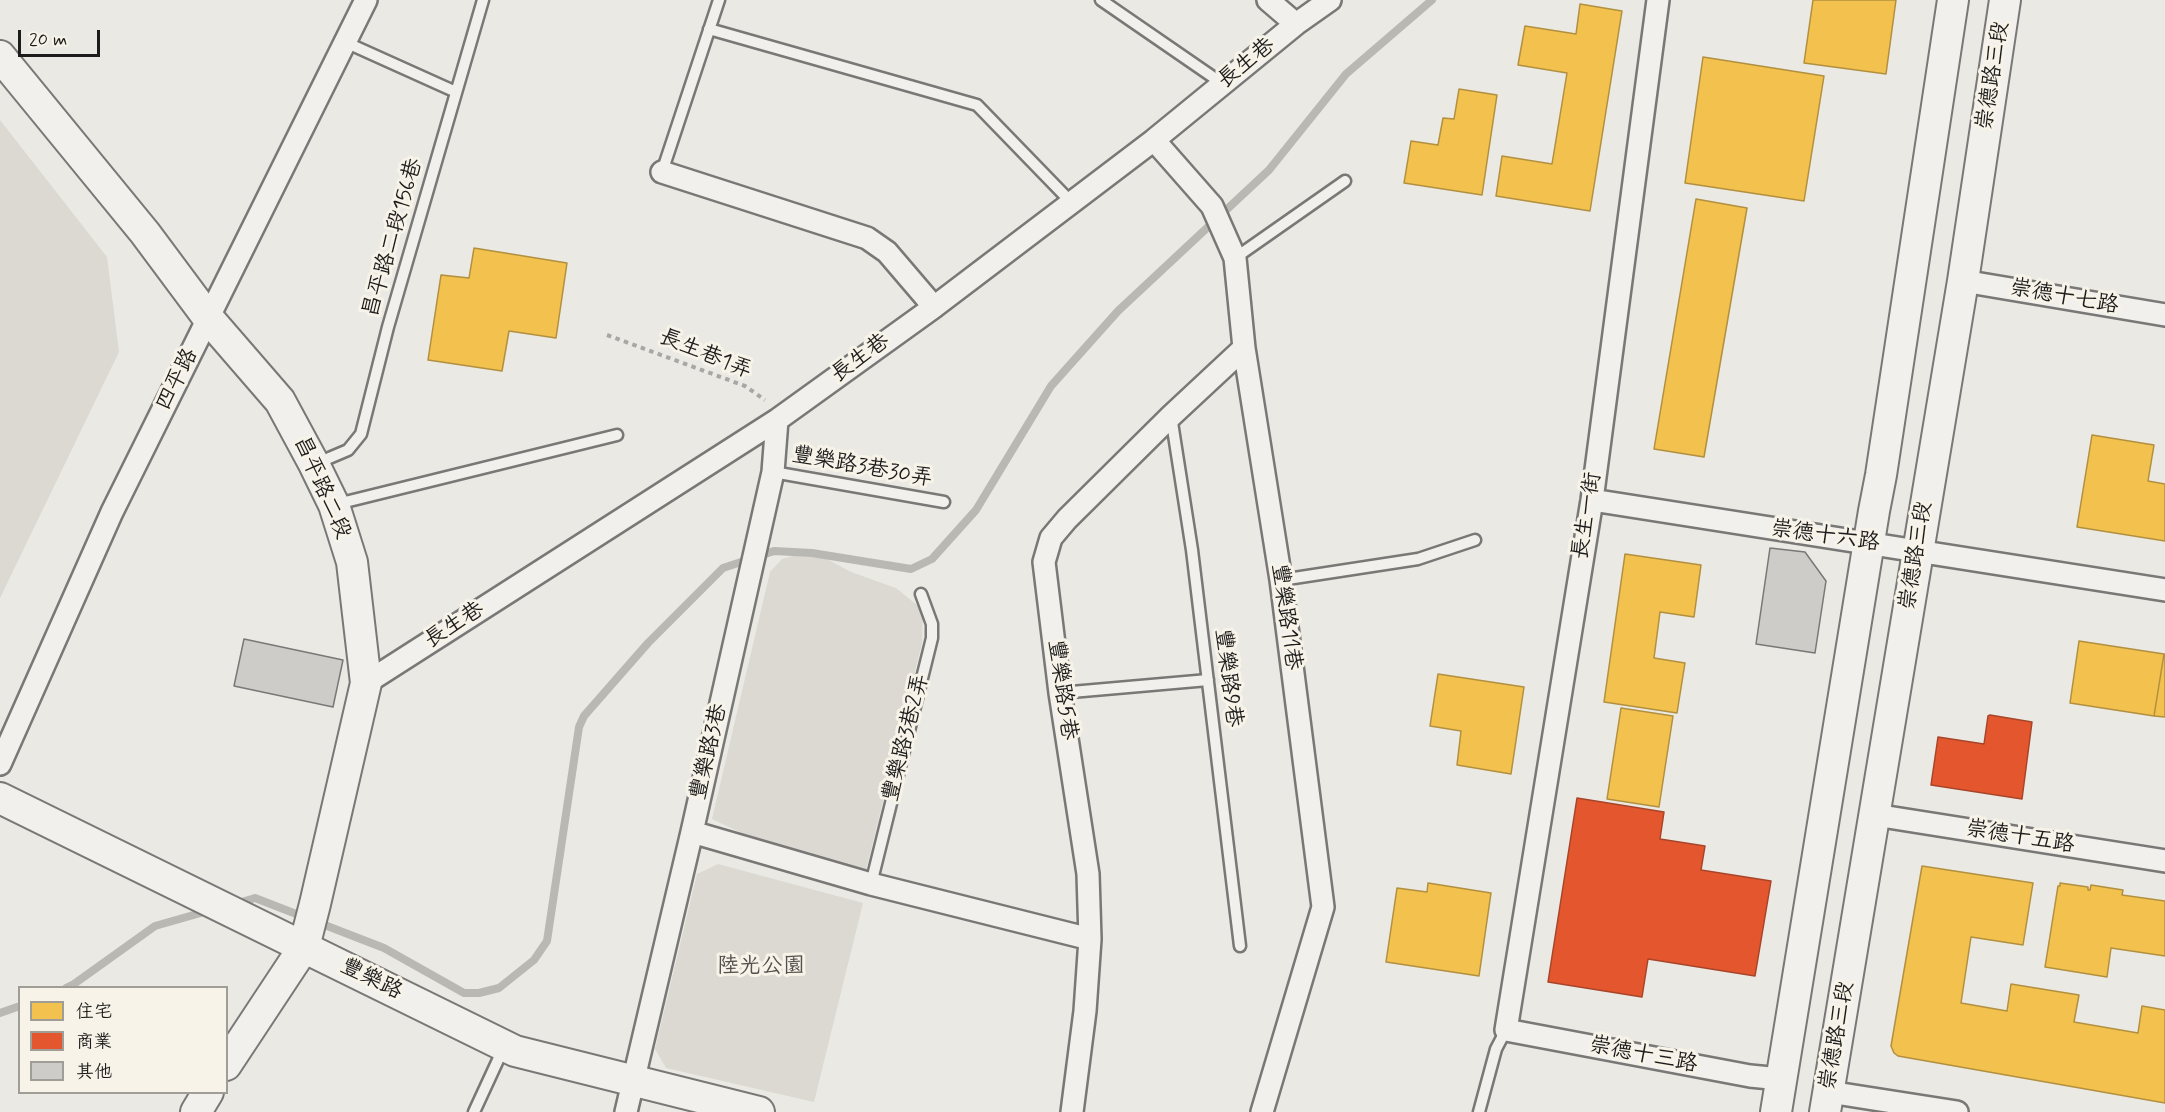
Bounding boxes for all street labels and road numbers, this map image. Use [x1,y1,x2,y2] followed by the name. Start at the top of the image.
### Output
[1972,20,2016,132] street label: 崇德路三段
[1213,33,1281,95] street label: 長生巷
[359,156,429,320] street label: 昌平路二段156巷
[2008,275,2120,321] street label: 崇德十七路
[655,324,755,386] street label: 長生巷1弄
[827,329,895,389] street label: 長生巷
[151,345,205,415] street label: 四平路
[287,432,355,544] street label: 昌平路二段
[790,443,934,493] street label: 豐樂路3巷30弄
[1568,470,1608,562] street label: 長生一街
[1895,500,1939,612] street label: 崇德路三段
[1769,516,1881,558] street label: 崇德十六路
[1264,562,1306,672] street label: 豐樂路11巷
[420,597,490,655] street label: 長生巷
[1208,627,1246,729] street label: 豐樂路9巷
[1041,638,1081,742] street label: 豐樂路5巷
[878,671,936,805] street label: 豐樂路3巷2弄
[686,701,734,803] street label: 豐樂路3巷
[1964,816,2076,860] street label: 崇德十五路
[336,954,406,1006] street label: 豐樂路
[1815,980,1861,1092] street label: 崇德路三段
[1586,1033,1700,1079] street label: 崇德十三路

